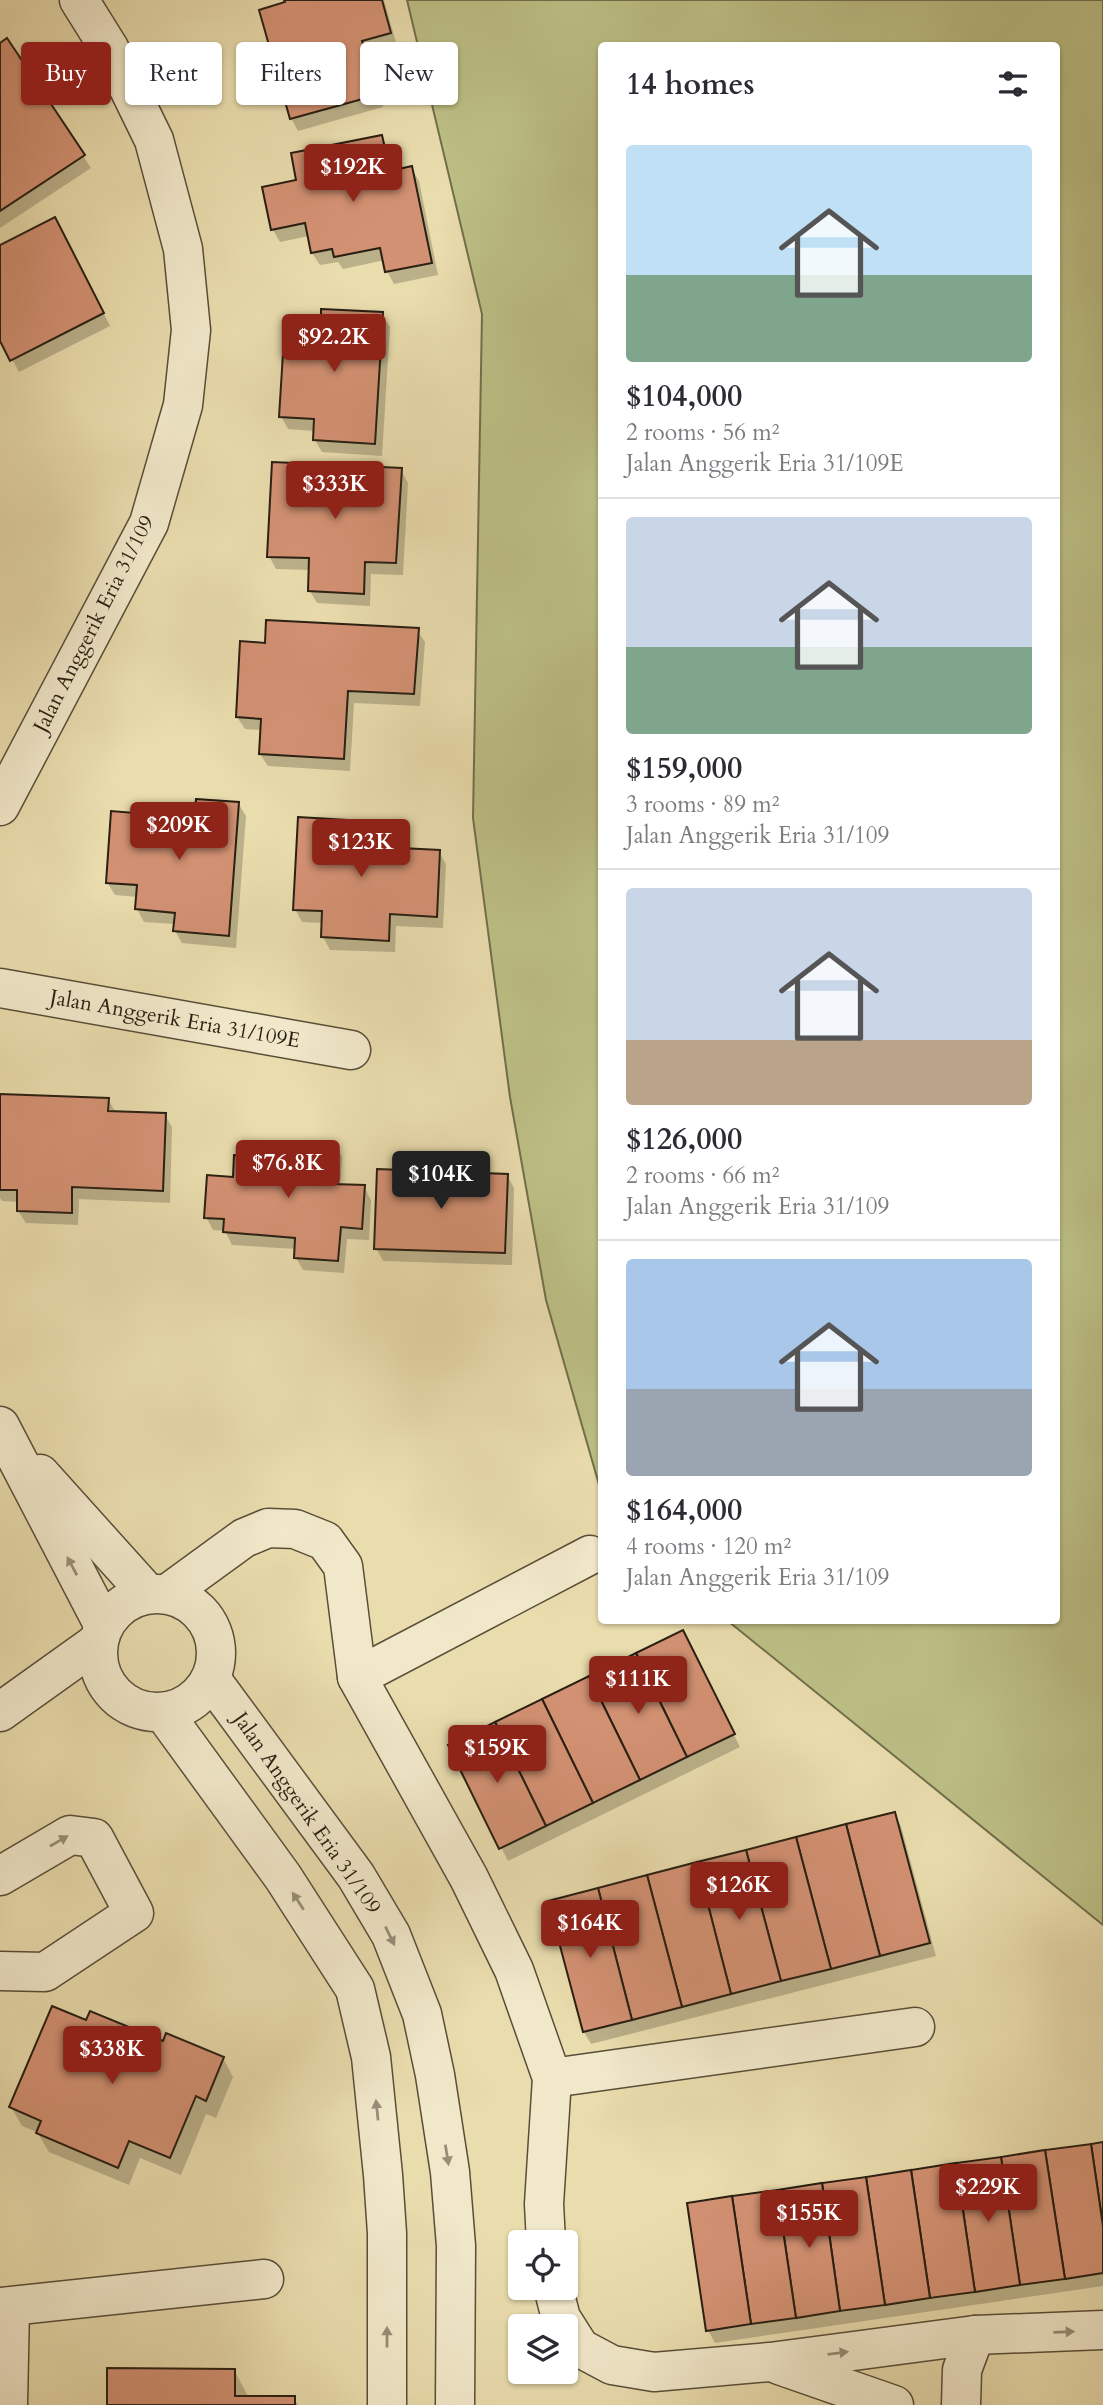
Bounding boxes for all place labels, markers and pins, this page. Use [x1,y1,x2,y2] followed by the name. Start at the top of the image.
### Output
[304,144,402,204] pin: $192K
[277,314,391,374] pin: $92.2K
[286,462,384,521] pin: $333K
[130,802,228,862] pin: $209K
[312,820,410,879] pin: $123K
[231,1140,345,1200] pin: $76.8K
[392,1152,490,1211] pin: $104K
[589,1656,687,1716] pin: $111K
[448,1726,546,1785] pin: $159K
[690,1862,788,1922] pin: $126K
[541,1900,639,1960] pin: $164K
[63,2026,161,2086] pin: $338K
[939,2164,1037,2224] pin: $229K
[760,2190,858,2250] pin: $155K

